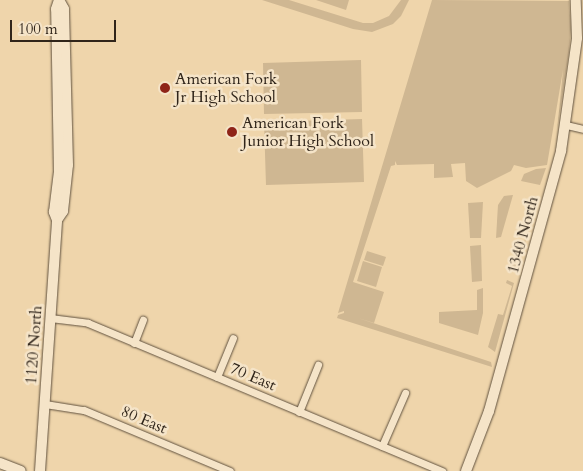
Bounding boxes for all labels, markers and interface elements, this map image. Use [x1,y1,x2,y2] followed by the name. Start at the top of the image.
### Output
[12,10,119,42] scale bar
[18,19,58,39] text: 100 m
[175,69,277,107] place label: American Fork Jr High School
[159,82,171,94] marker: American Fork Jr High School
[242,113,374,151] place label: American Fork Junior High School
[226,126,238,138] marker: American Fork Junior High School
[503,194,543,276] street label: 1340 North
[22,305,46,385] street label: 1120 North
[227,359,279,395] street label: 70 East
[118,402,170,438] street label: 80 East

